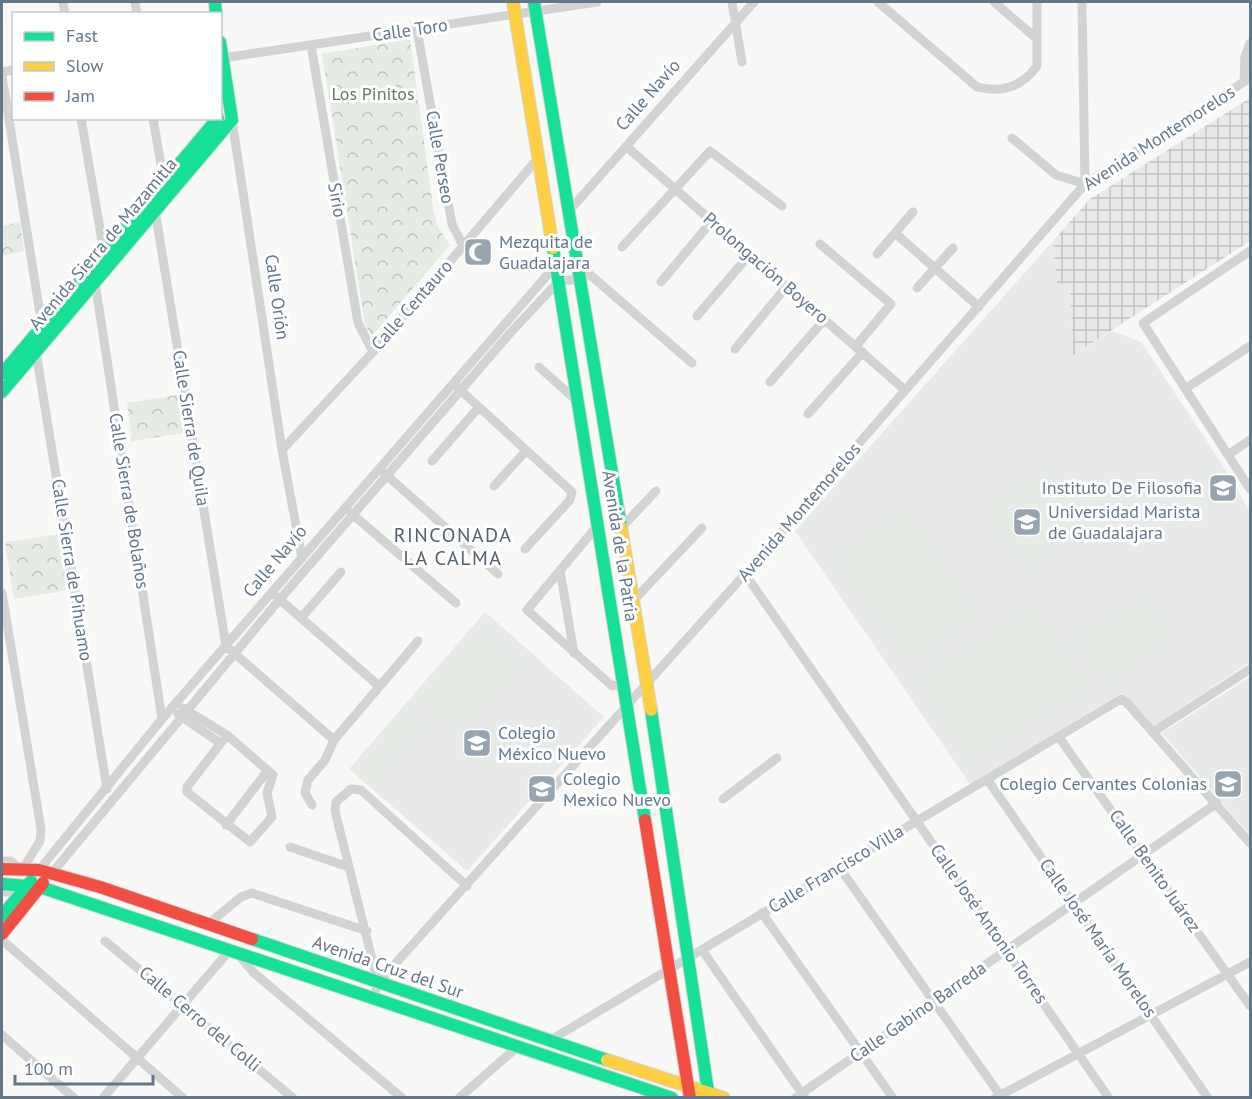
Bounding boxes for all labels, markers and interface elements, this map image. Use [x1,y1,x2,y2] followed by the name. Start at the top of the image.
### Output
[12,12,222,120] legend
[371,13,449,46] street label: Calle Toro
[66,24,98,47] text: Fast
[66,54,104,77] text: Slow
[610,54,685,135] street label: Calle Navío
[1078,80,1239,195] street label: Avenida Montemorelos
[332,82,414,105] park label: Los Pinitos
[65,84,95,107] text: Jam
[421,109,460,205] street label: Calle Perseo
[24,153,182,335] street label: Avenida Sierra de Mazamitla
[323,181,352,219] street label: Sirio
[699,207,834,328] street label: Prolongación Boyero
[499,230,593,274] place label: Mezquita de Guadalajara
[462,236,494,268] mosque icon: Mezquita de Guadalajara
[260,253,295,341] street label: Calle Orión
[366,255,457,355] street label: Calle Centauro
[168,348,215,508] street label: Calle Sierra de Quila
[104,411,155,591] street label: Calle Sierra de Bolaños
[732,438,865,586] street label: Avenida Montemorelos
[597,469,644,623] street label: Avenida de la Patria
[1207,472,1239,504] school or university icon: Instituto De Filosofia
[1042,476,1202,499] place label: Instituto De Filosofia
[47,477,98,663] street label: Calle Sierra de Pihuamo
[1048,500,1200,544] place label: Universidad Marista de Guadalajara
[1011,506,1043,538] school or university icon: Universidad Marista de Guadalajara
[238,520,312,602] street label: Calle Navío
[394,522,512,571] district label: RINCONADA LA CALMA
[498,721,606,765] place label: Colegio México Nuevo
[461,727,493,759] school or university icon: Colegio México Nuevo
[563,767,671,811] place label: Colegio Mexico Nuevo
[1212,768,1244,800] school or university icon: Colegio Cervantes Colonias
[999,772,1207,795] place label: Colegio Cervantes Colonias
[526,773,558,805] school or university icon: Colegio Mexico Nuevo
[1104,805,1206,937] street label: Calle Benito Juárez
[764,819,908,918] street label: Calle Francisco Villa
[925,839,1053,1008] street label: Calle José Antonio Torres
[1035,854,1162,1022] street label: Calle José María Morelos
[310,930,467,1003] street label: Avenida Cruz del Sur
[845,956,990,1067] street label: Calle Gabino Barreda
[135,961,266,1076] street label: Calle Cerro del Colli
[15,1048,153,1086] scale bar
[24,1057,73,1080] text: 100 m

